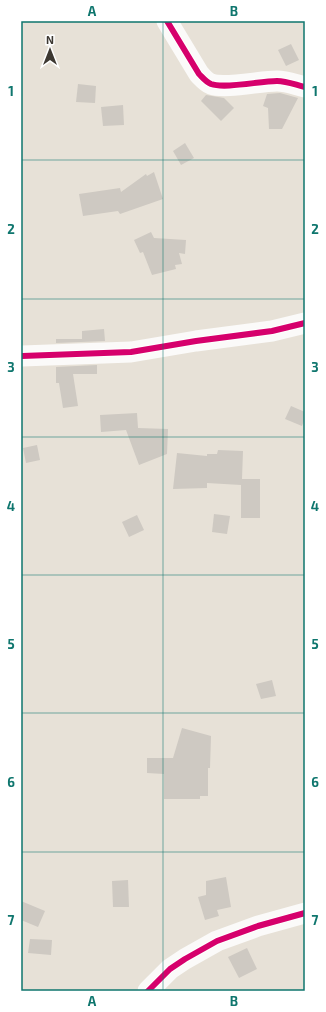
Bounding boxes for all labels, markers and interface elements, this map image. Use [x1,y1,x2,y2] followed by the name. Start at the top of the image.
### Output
[88,3,97,19] text: A
[230,3,238,19] text: B
[30,30,70,70] north arrow
[46,33,54,46] text: N
[8,83,14,99] text: 1
[312,83,318,99] text: 1
[7,221,15,237] text: 2
[311,221,319,237] text: 2
[7,359,15,375] text: 3
[311,359,319,375] text: 3
[7,498,15,514] text: 4
[311,498,319,514] text: 4
[7,636,15,652] text: 5
[311,636,319,652] text: 5
[7,774,15,790] text: 6
[311,774,319,790] text: 6
[8,912,15,928] text: 7
[312,912,319,928] text: 7
[88,993,97,1009] text: A
[230,993,238,1009] text: B

